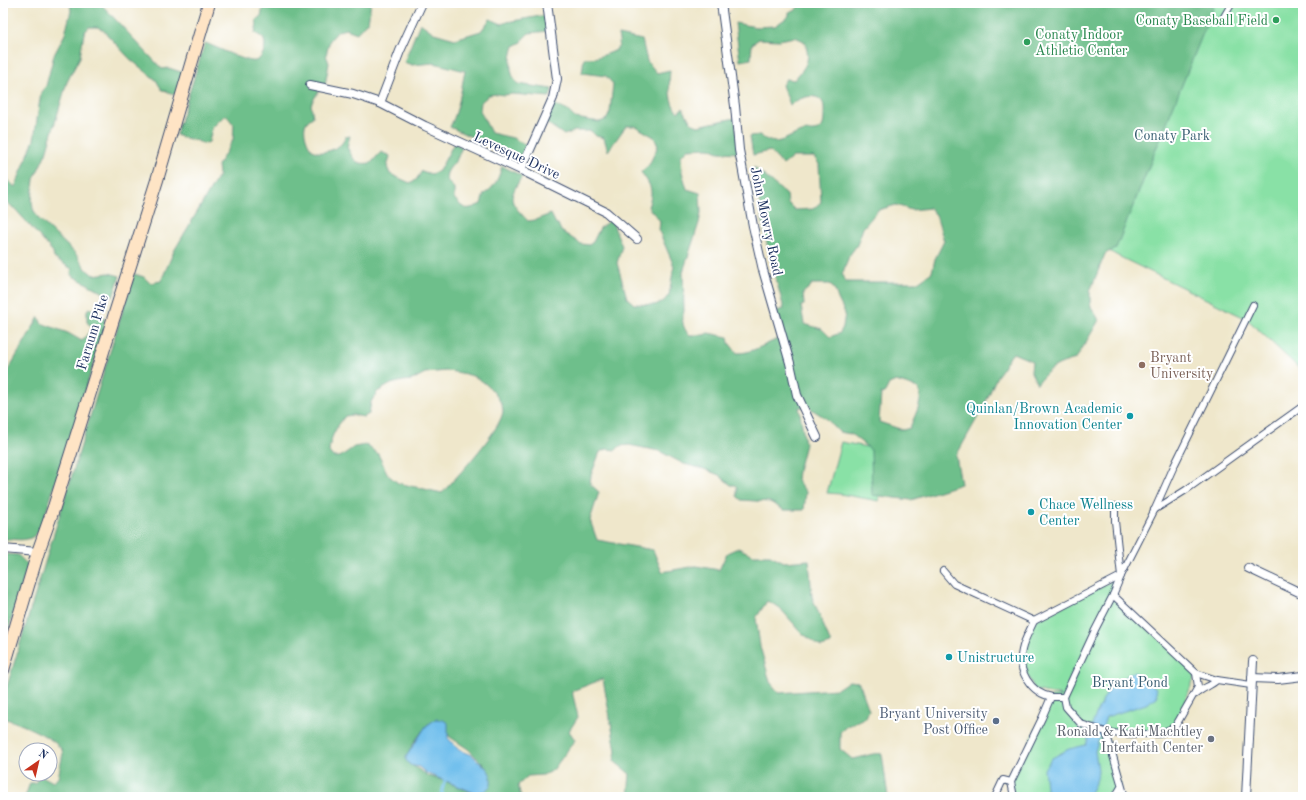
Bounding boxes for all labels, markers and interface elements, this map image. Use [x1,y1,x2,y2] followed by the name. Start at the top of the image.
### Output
[1136,14,1268,28] place label: Conaty Baseball Field
[1271,15,1281,25] marker: Conaty Baseball Field
[1035,28,1128,58] place label: Conaty Indoor Athletic Center
[1022,37,1032,47] marker: Conaty Indoor Athletic Center
[1134,129,1210,143] park label: Conaty Park
[471,130,562,182] street label: Levesque Drive
[748,165,784,277] street label: John Mowry Road
[75,293,111,372] street label: Farnum Pike
[1150,351,1214,381] place label: Bryant University
[1137,360,1147,370] marker: Bryant University
[966,402,1122,432] place label: Quinlan/Brown Academic Innovation Center
[1125,411,1135,421] marker: Quinlan/Brown Academic Innovation Center
[1039,498,1133,528] place label: Chace Wellness Center
[1026,507,1036,517] marker: Chace Wellness Center
[957,651,1034,665] place label: Unistructure
[944,652,954,662] marker: Unistructure
[1092,676,1168,690] park label: Bryant Pond
[879,707,989,737] place label: Bryant University Post Office
[991,716,1001,726] marker: Bryant University Post Office
[1057,725,1204,755] place label: Ronald & Kati Machtley Interfaith Center
[1206,734,1216,744] marker: Ronald & Kati Machtley Interfaith Center
[18,742,58,782] north arrow
[36,748,50,762] text: N

